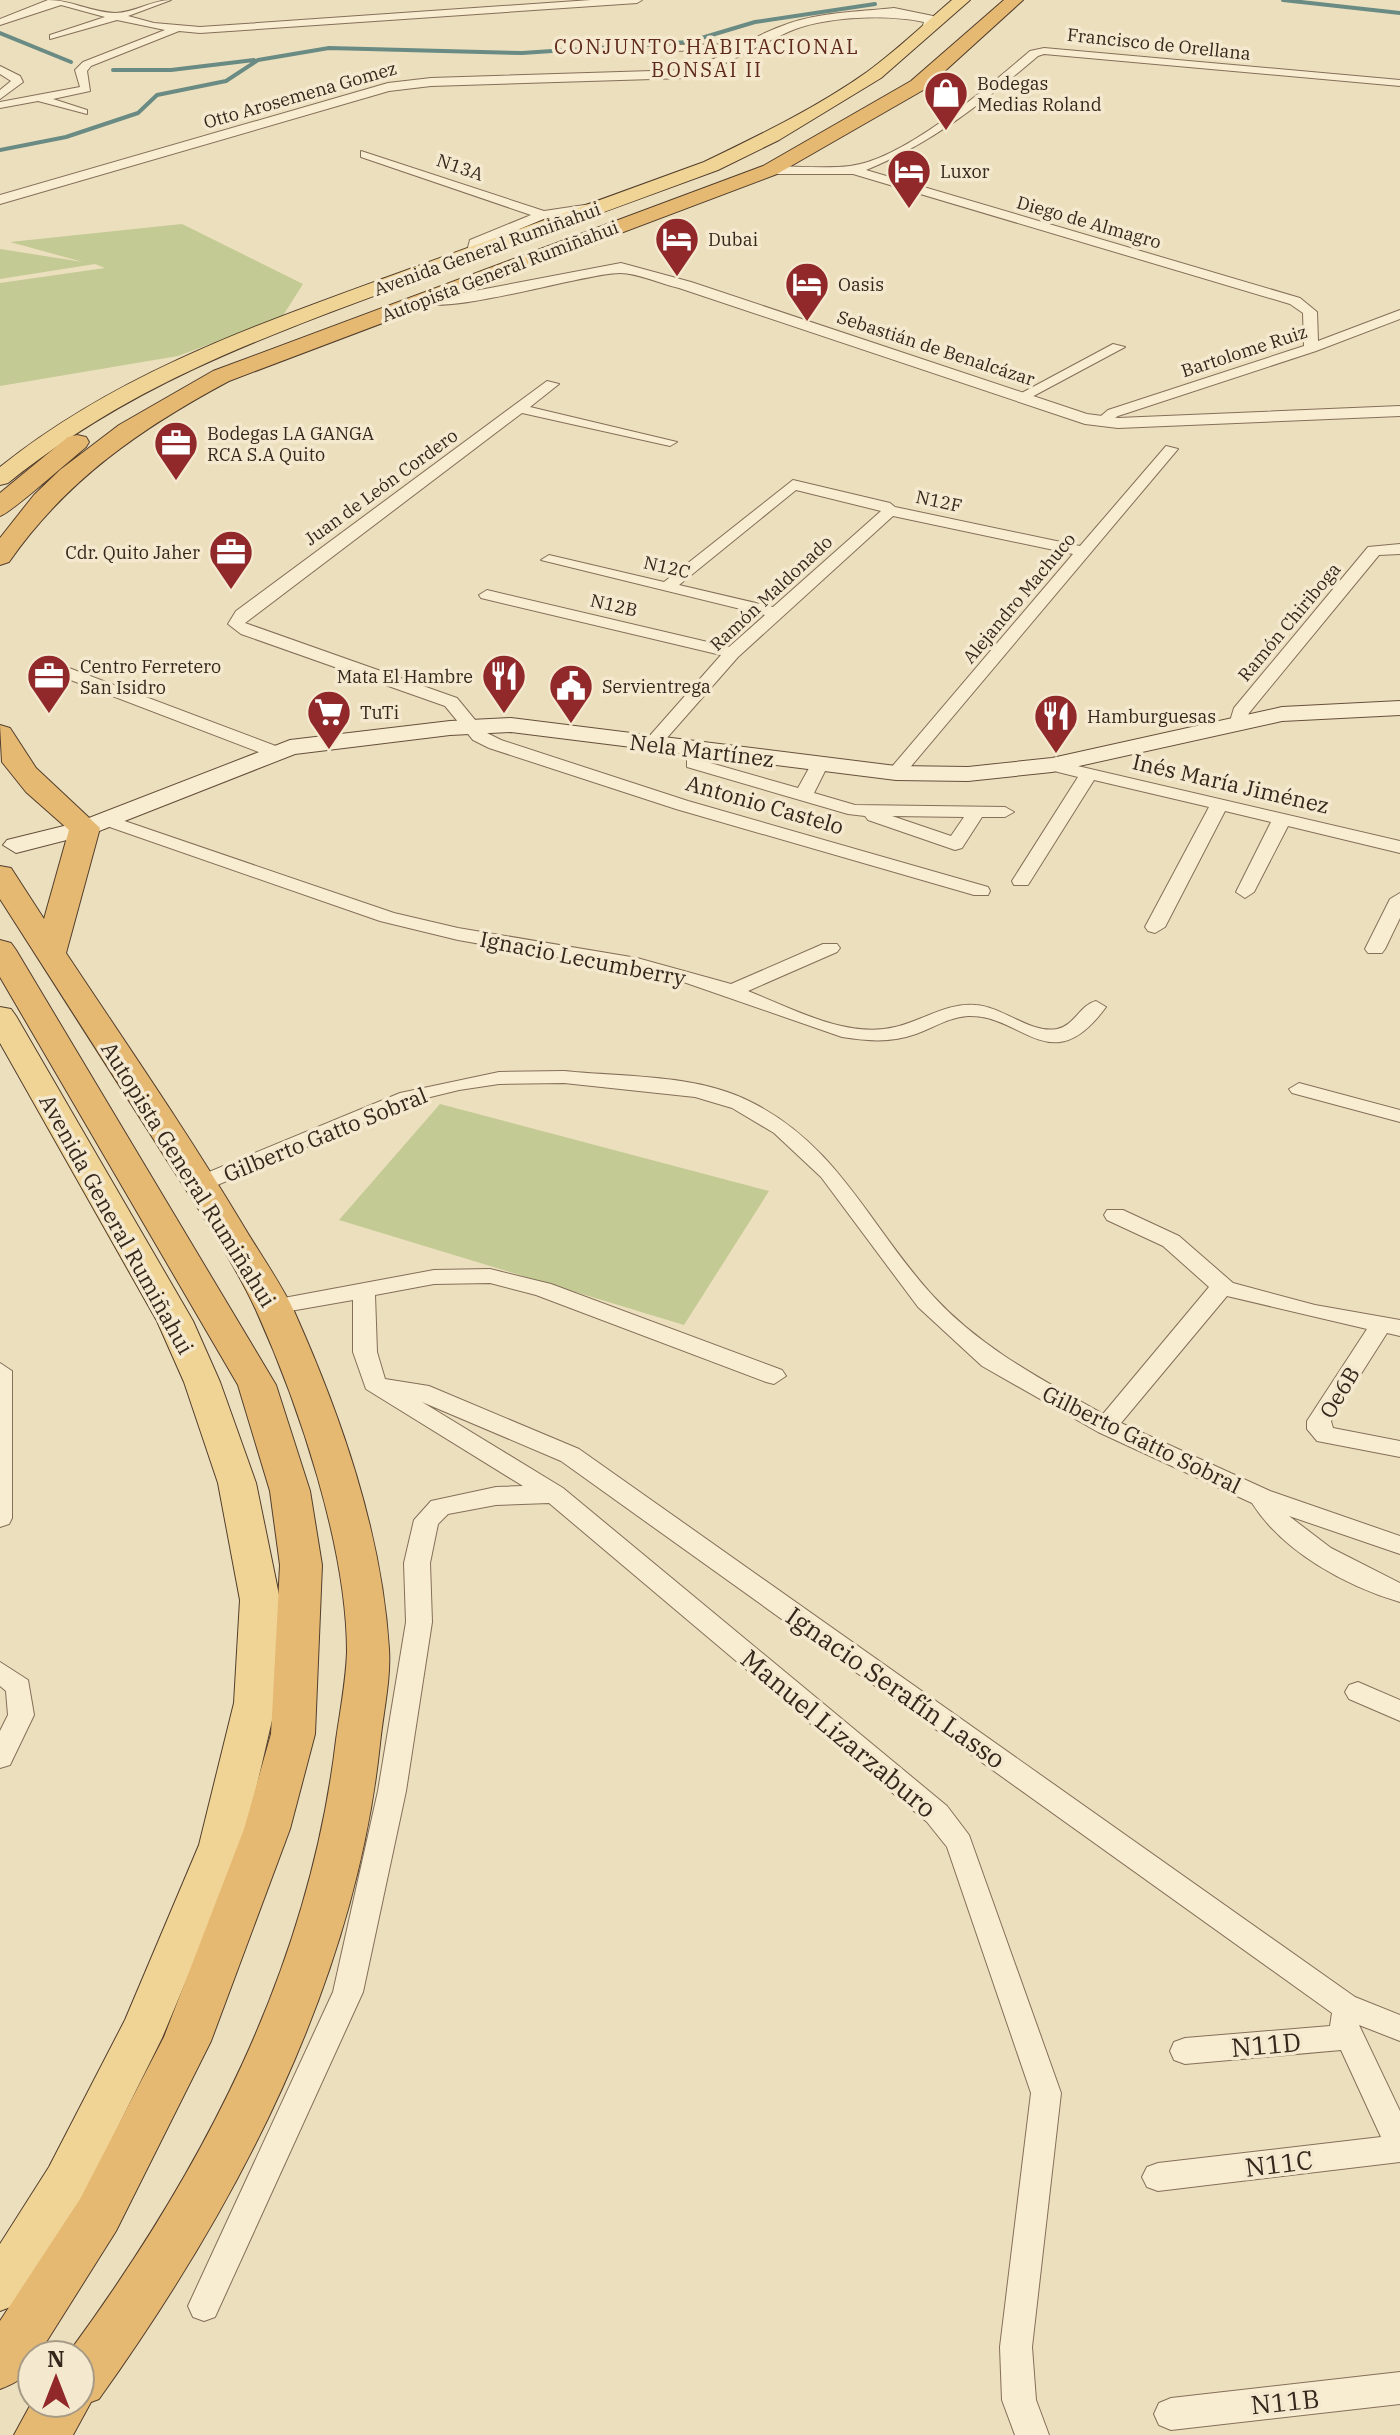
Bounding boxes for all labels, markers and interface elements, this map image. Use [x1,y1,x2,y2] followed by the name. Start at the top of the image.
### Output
[1066,23,1252,65] street label: Francisco de Orellana
[554,33,860,83] district label: CONJUNTO HABITACIONAL BONSAI II
[201,56,399,134] street label: Otto Arosemena Gomez
[922,69,970,132] shop icon: Bodegas Medias Roland
[977,72,1102,116] place label: Bodegas Medias Roland
[885,147,933,210] hotel icon: Luxor
[434,148,487,186] street label: N13A
[940,160,990,183] place label: Luxor
[1014,190,1164,254] street label: Diego de Almagro
[370,197,604,301] street label: Avenida General Rumiñahui
[378,215,622,327] street label: Autopista General Rumiñahui
[653,215,701,278] hotel icon: Dubai
[708,228,759,251] place label: Dubai
[783,260,831,323] hotel icon: Oasis
[838,273,884,296] place label: Oasis
[834,305,1038,391] street label: Sebastián de Benalcázar
[1178,320,1310,382] street label: Bartolome Ruiz
[152,419,200,482] office icon: Bodegas LA GANGA RCA S.A Quito
[207,422,375,466] place label: Bodegas LA GANGA RCA S.A Quito
[300,424,462,550] street label: Juan de León Cordero
[914,485,964,517] street label: N12F
[207,528,255,591] office icon: Cdr. Quito Jaher
[958,528,1080,668] street label: Alejandro Machuco
[705,530,837,656] street label: Ramón Maldonado
[65,541,200,564] place label: Cdr. Quito Jaher
[641,550,693,584] street label: N12C
[1233,558,1345,686] street label: Ramón Chiriboga
[588,588,640,622] street label: N12B
[25,652,73,715] office icon: Centro Ferretero San Isidro
[480,652,528,715] restaurant icon: Mata El Hambre
[80,655,221,699] place label: Centro Ferretero San Isidro
[547,662,595,725] public building icon: Servientrega
[337,665,473,688] place label: Mata El Hambre
[602,675,711,698] place label: Servientrega
[305,688,353,751] supermarket icon: TuTi
[1032,692,1080,755] restaurant icon: Hamburguesas
[360,701,399,724] place label: TuTi
[1087,705,1216,728] place label: Hamburguesas
[628,727,776,773] street label: Nela Martínez
[1130,746,1332,820] street label: Inés María Jiménez
[683,768,847,840] street label: Antonio Castelo
[477,924,689,992] street label: Ignacio Lecumberry
[95,1036,283,1312] street label: Autopista General Rumiñahui
[219,1080,431,1188] street label: Gilberto Gatto Sobral
[33,1089,201,1359] street label: Avenida General Rumiñahui
[1312,1361,1366,1423] street label: Oe6B
[1038,1378,1246,1500] street label: Gilberto Gatto Sobral
[780,1598,1012,1776] street label: Ignacio Serafín Lasso
[734,1641,944,1825] street label: Manuel Lizarzaburo
[1230,2024,1302,2064] street label: N11D
[1243,2142,1315,2184] street label: N11C
[16,2339,96,2419] north arrow
[47,2344,65,2373] text: N
[1249,2380,1321,2422] street label: N11B

